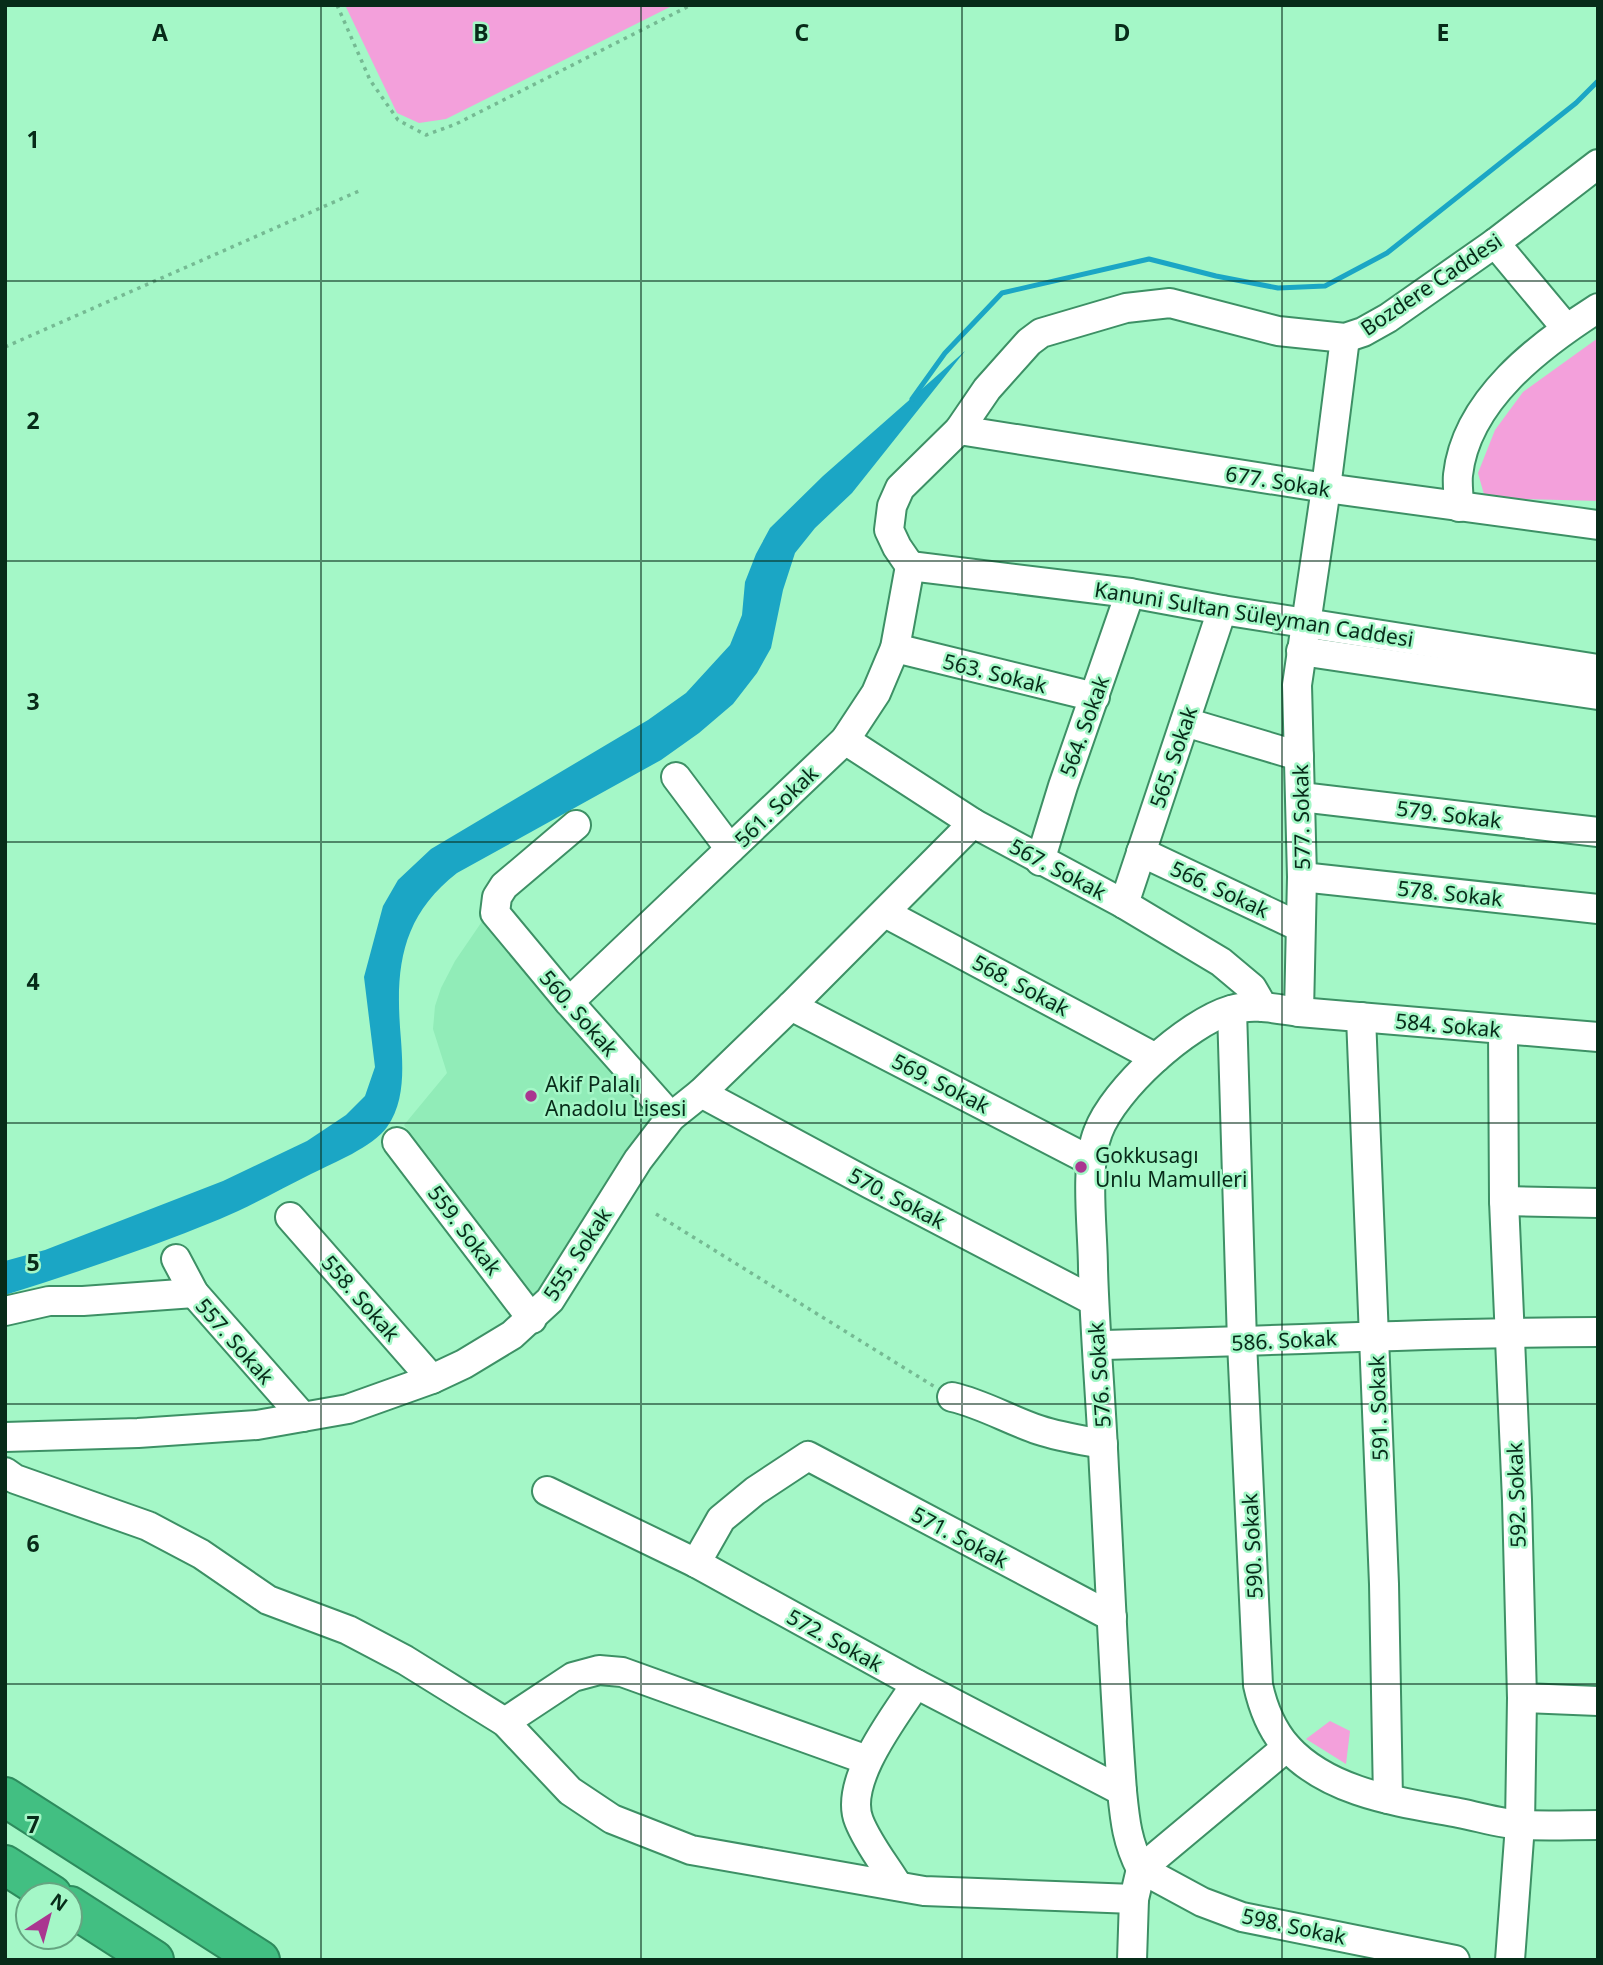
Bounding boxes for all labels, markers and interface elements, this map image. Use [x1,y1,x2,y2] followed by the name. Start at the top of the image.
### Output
[152,16,168,48] text: A
[473,16,489,48] text: B
[795,16,810,48] text: C
[1114,16,1130,48] text: D
[1437,16,1449,48] text: E
[26,123,40,155] text: 1
[1355,226,1507,342] street label: Bozdere Caddesi
[26,404,40,436] text: 2
[1224,459,1333,503] street label: 677. Sokak
[1093,575,1415,653] street label: Kanuni Sultan Süleyman Caddesi
[940,647,1050,700] street label: 563. Sokak
[1053,671,1115,780] street label: 564. Sokak
[26,685,40,717] text: 3
[1143,702,1204,811] street label: 565. Sokak
[728,759,824,853] street label: 561. Sokak
[1286,763,1316,870] street label: 577. Sokak
[1395,794,1504,834] street label: 579. Sokak
[1005,832,1112,907] street label: 567. Sokak
[1166,854,1274,924] street label: 566. Sokak
[1396,874,1505,913] street label: 578. Sokak
[968,948,1075,1023] street label: 568. Sokak
[534,964,625,1063] street label: 560. Sokak
[26,965,40,997] text: 4
[1394,1006,1503,1044] street label: 584. Sokak
[888,1047,995,1120] street label: 569. Sokak
[545,1070,686,1122] place label: Akif Palalı Anadolu Lisesi
[523,1088,539,1104] marker: Akif Palalı Anadolu Lisesi
[1095,1141,1247,1193] place label: Gokkusagı Unlu Mamulleri
[1073,1159,1089,1175] marker: Gokkusagı Unlu Mamulleri
[844,1161,951,1236] street label: 570. Sokak
[422,1179,508,1281] street label: 559. Sokak
[537,1201,618,1306] street label: 555. Sokak
[26,1246,40,1278] text: 5
[316,1249,407,1348] street label: 558. Sokak
[190,1292,281,1391] street label: 557. Sokak
[1081,1321,1117,1429] street label: 576. Sokak
[1231,1323,1338,1357] street label: 586. Sokak
[1362,1354,1394,1461] street label: 591. Sokak
[1500,1441,1532,1548] street label: 592. Sokak
[1235,1492,1269,1599] street label: 590. Sokak
[907,1500,1014,1575] street label: 571. Sokak
[26,1527,40,1559] text: 6
[782,1602,889,1678] street label: 572. Sokak
[26,1808,40,1840] text: 7
[14,1881,84,1951] north arrow
[45,1887,73,1917] text: N
[1239,1901,1349,1951] street label: 598. Sokak

